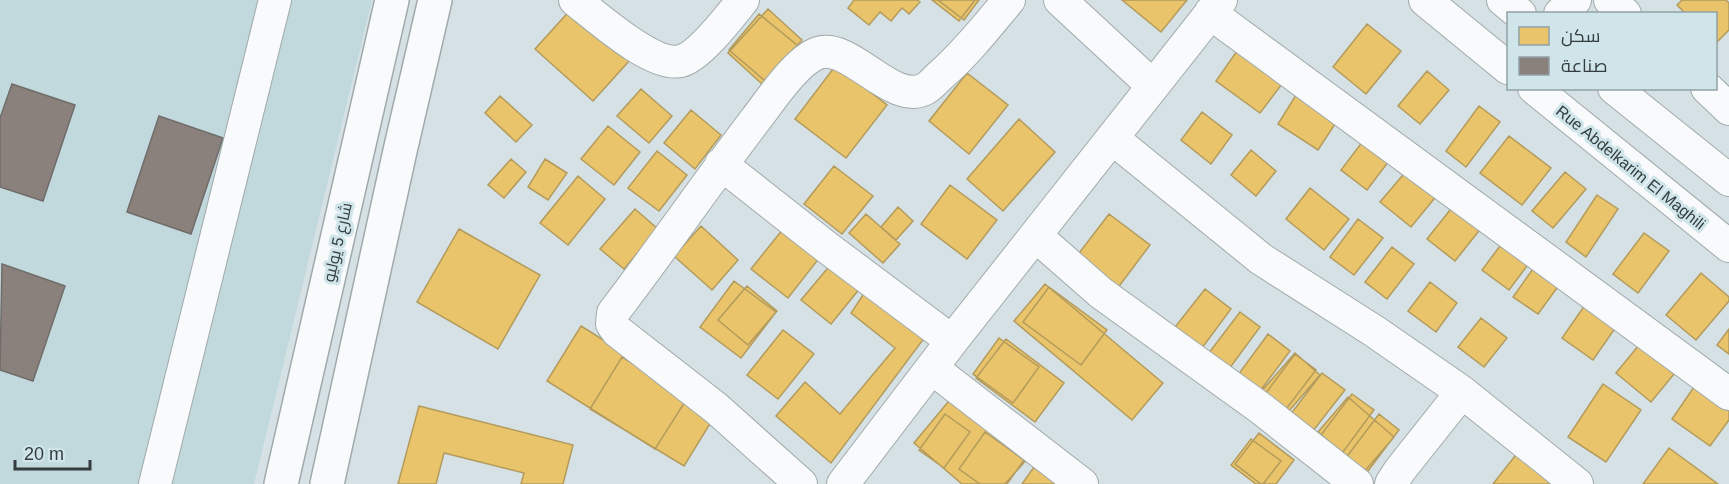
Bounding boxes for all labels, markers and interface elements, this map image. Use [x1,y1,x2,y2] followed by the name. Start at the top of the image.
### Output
[1507,12,1717,90] legend
[1561,26,1600,47] text: سكن
[1561,56,1607,76] text: صناعة
[1553,102,1709,233] street label: Rue Abdelkarim El Maghili
[320,201,358,284] street label: شارع 5 يوليو
[15,433,90,471] scale bar
[24,444,64,464] text: 20 m

